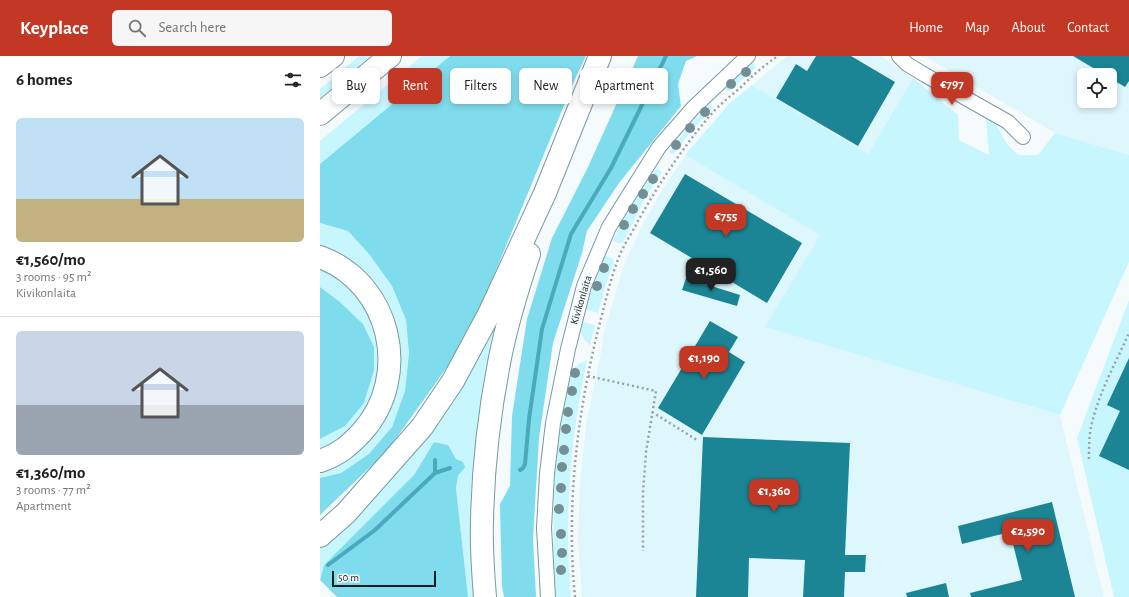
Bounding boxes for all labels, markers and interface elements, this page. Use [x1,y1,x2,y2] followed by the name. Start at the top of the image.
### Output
[112,10,392,46] search box
[126,17,148,39] icon: search
[20,19,88,38] text: Keyplace
[158,20,226,35] text: Search here
[909,21,943,35] text: Home
[965,21,989,35] text: Map
[1011,21,1045,35] text: About
[1067,21,1109,35] text: Contact
[332,68,380,104] chip: Buy
[388,68,442,104] chip: Rent
[450,68,511,104] chip: Filters
[519,68,572,104] chip: New
[580,68,668,104] chip: Apartment
[1077,68,1117,108] map controls
[1077,68,1117,108] button: locate
[282,69,304,91] icon: filters
[16,71,72,88] text: 6 homes
[928,72,976,106] pin: €797
[940,78,964,91] text: €797
[124,144,196,216] icon: home
[702,204,750,238] pin: €755
[715,210,737,223] text: €755
[16,251,85,268] text: €1,560/mo
[678,258,744,292] pin: €1,560
[695,264,727,277] text: €1,560
[16,271,91,284] text: 3 rooms · 95 m²
[568,274,594,326] street label: Kivikonlaita
[16,287,76,300] text: Kivikonlaita
[671,346,737,380] pin: €1,190
[688,352,720,365] text: €1,190
[124,357,196,429] icon: home
[16,464,85,481] text: €1,360/mo
[741,479,807,513] pin: €1,360
[16,484,91,497] text: 3 rooms · 77 m²
[758,485,790,498] text: €1,360
[16,500,71,513] text: Apartment
[995,519,1061,553] pin: €2,590
[1011,525,1045,538] text: €2,590
[332,569,436,588] scale bar
[338,572,359,583] text: 50 m

